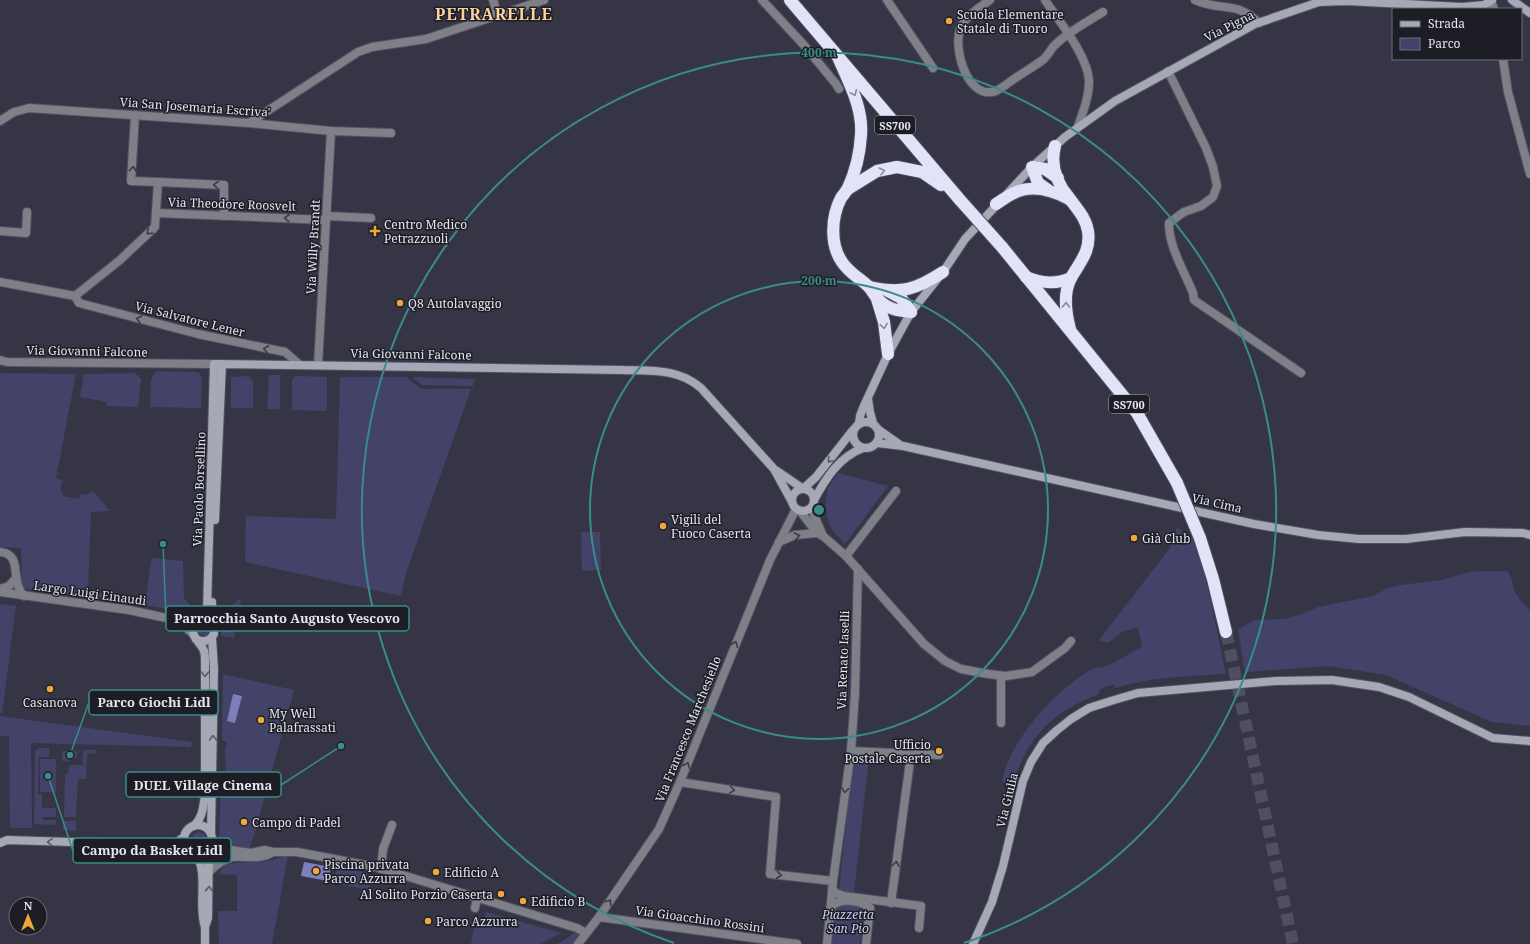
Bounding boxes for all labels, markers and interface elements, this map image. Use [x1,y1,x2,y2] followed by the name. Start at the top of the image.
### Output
[435,3,553,25] district label: PETRARELLE
[957,6,1064,37] place label: Scuola Elementare Statale di Tuoro
[1201,6,1257,46] street label: Via Pigna
[1392,8,1522,60] legend
[1428,15,1465,32] text: Strada
[944,16,954,26] marker: Scuola Elementare Statale di Tuoro
[1428,35,1461,52] text: Parco
[801,44,837,61] text: 400 m
[849,89,857,97] one-way arrow
[119,93,271,121] street label: Via San Josemaria Escriva'
[875,116,915,134] road number: SS700
[128,166,137,172] one-way arrow
[879,167,885,175] one-way arrow
[213,180,219,189] one-way arrow
[168,193,296,215] street label: Via Theodore Roosvelt
[302,199,324,295] street label: Via Willy Brandt
[284,214,290,223] one-way arrow
[384,216,467,247] place label: Centro Medico Petrazzuoli
[369,225,381,237] marker: Centro Medico Petrazzuoli
[146,227,154,235] one-way arrow
[801,272,837,289] text: 200 m
[408,295,502,312] place label: Q8 Autolavaggio
[133,297,247,341] street label: Via Salvatore Lener
[395,298,405,308] marker: Q8 Autolavaggio
[1062,302,1071,308] one-way arrow
[136,315,142,323] one-way arrow
[879,323,888,329] one-way arrow
[26,341,148,361] street label: Via Giovanni Falcone
[350,344,472,364] street label: Via Giovanni Falcone
[262,345,269,353] one-way arrow
[1109,395,1149,413] road number: SS700
[189,431,209,547] street label: Via Paolo Borsellino
[827,455,834,462] one-way arrow
[1190,489,1244,517] street label: Via Cima
[812,503,826,517] centre of rings
[671,511,751,542] place label: Vigili del Fuoco Caserta
[658,521,668,531] marker: Vigili del Fuoco Caserta
[1142,530,1190,547] place label: Già Club
[794,532,801,540] one-way arrow
[1129,533,1139,543] marker: Già Club
[33,577,147,609] street label: Largo Luigi Einaudi
[166,606,409,631] callout: Parrocchia Santo Augusto Vescovo
[174,609,400,627] text: Parrocchia Santo Augusto Vescovo
[833,610,853,710] street label: Via Renato Iaselli
[731,641,739,648] one-way arrow
[651,653,725,805] street label: Via Francesco Marchesiello
[201,671,209,677] one-way arrow
[45,684,55,694] marker: Casanova
[89,690,218,715] callout: Parco Giochi Lidl
[97,693,211,711] text: Parco Giochi Lidl
[23,694,78,711] place label: Casanova
[269,705,336,736] place label: My Well Palafrassati
[256,715,266,725] marker: My Well Palafrassati
[209,735,217,741] one-way arrow
[845,736,931,767] place label: Ufficio Postale Caserta
[934,746,944,756] marker: Ufficio Postale Caserta
[682,761,690,768] one-way arrow
[992,770,1022,829] street label: Via Giulia
[126,772,281,797] callout: DUEL Village Cinema
[134,776,273,794] text: DUEL Village Cinema
[729,785,735,794] one-way arrow
[841,787,850,793] one-way arrow
[252,814,341,831] place label: Campo di Padel
[239,817,249,827] marker: Campo di Padel
[47,838,53,846] one-way arrow
[73,838,231,863] callout: Campo da Basket Lidl
[81,841,223,859] text: Campo da Basket Lidl
[324,856,410,887] place label: Piscina privata Parco Azzurra
[892,861,901,867] one-way arrow
[444,864,499,881] place label: Edificio A
[311,866,321,876] marker: Piscina privata Parco Azzurra
[431,867,441,877] marker: Edificio A
[776,870,782,879] one-way arrow
[205,886,214,892] one-way arrow
[360,886,493,903] place label: Al Solito Porzio Caserta
[496,889,506,899] marker: Al Solito Porzio Caserta
[531,893,585,910] place label: Edificio B
[8,896,48,936] north arrow
[518,896,528,906] marker: Edificio B
[24,898,33,913] text: N
[605,899,612,906] one-way arrow
[634,902,766,936] street label: Via Gioacchino Rossini
[821,906,874,937] park label: Piazzetta San Pio
[436,913,518,930] place label: Parco Azzurra
[423,916,433,926] marker: Parco Azzurra

